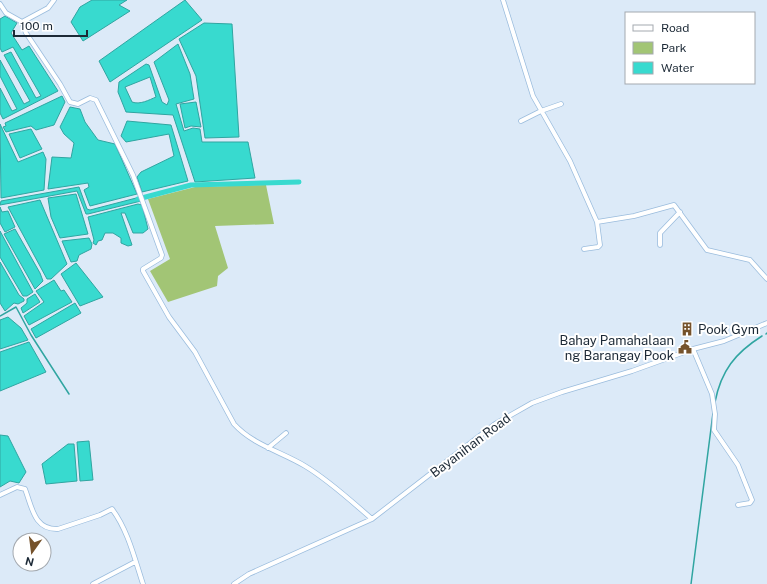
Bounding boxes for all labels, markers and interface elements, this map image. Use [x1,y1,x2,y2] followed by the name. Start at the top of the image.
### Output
[14,12,87,38] scale bar
[625,12,755,84] legend
[20,19,53,33] text: 100 m
[661,21,689,35] text: Road
[661,41,687,55] text: Park
[661,61,695,75] text: Water
[679,321,695,337] building icon: Pook Gym
[698,322,759,337] place label: Pook Gym
[559,333,674,363] place label: Bahay Pamahalaan ng Barangay Pook
[677,339,693,355] public building icon: Bahay Pamahalaan ng Barangay Pook
[427,410,513,480] street label: Bayanihan Road
[12,532,52,572] north arrow
[24,555,35,569] text: N

